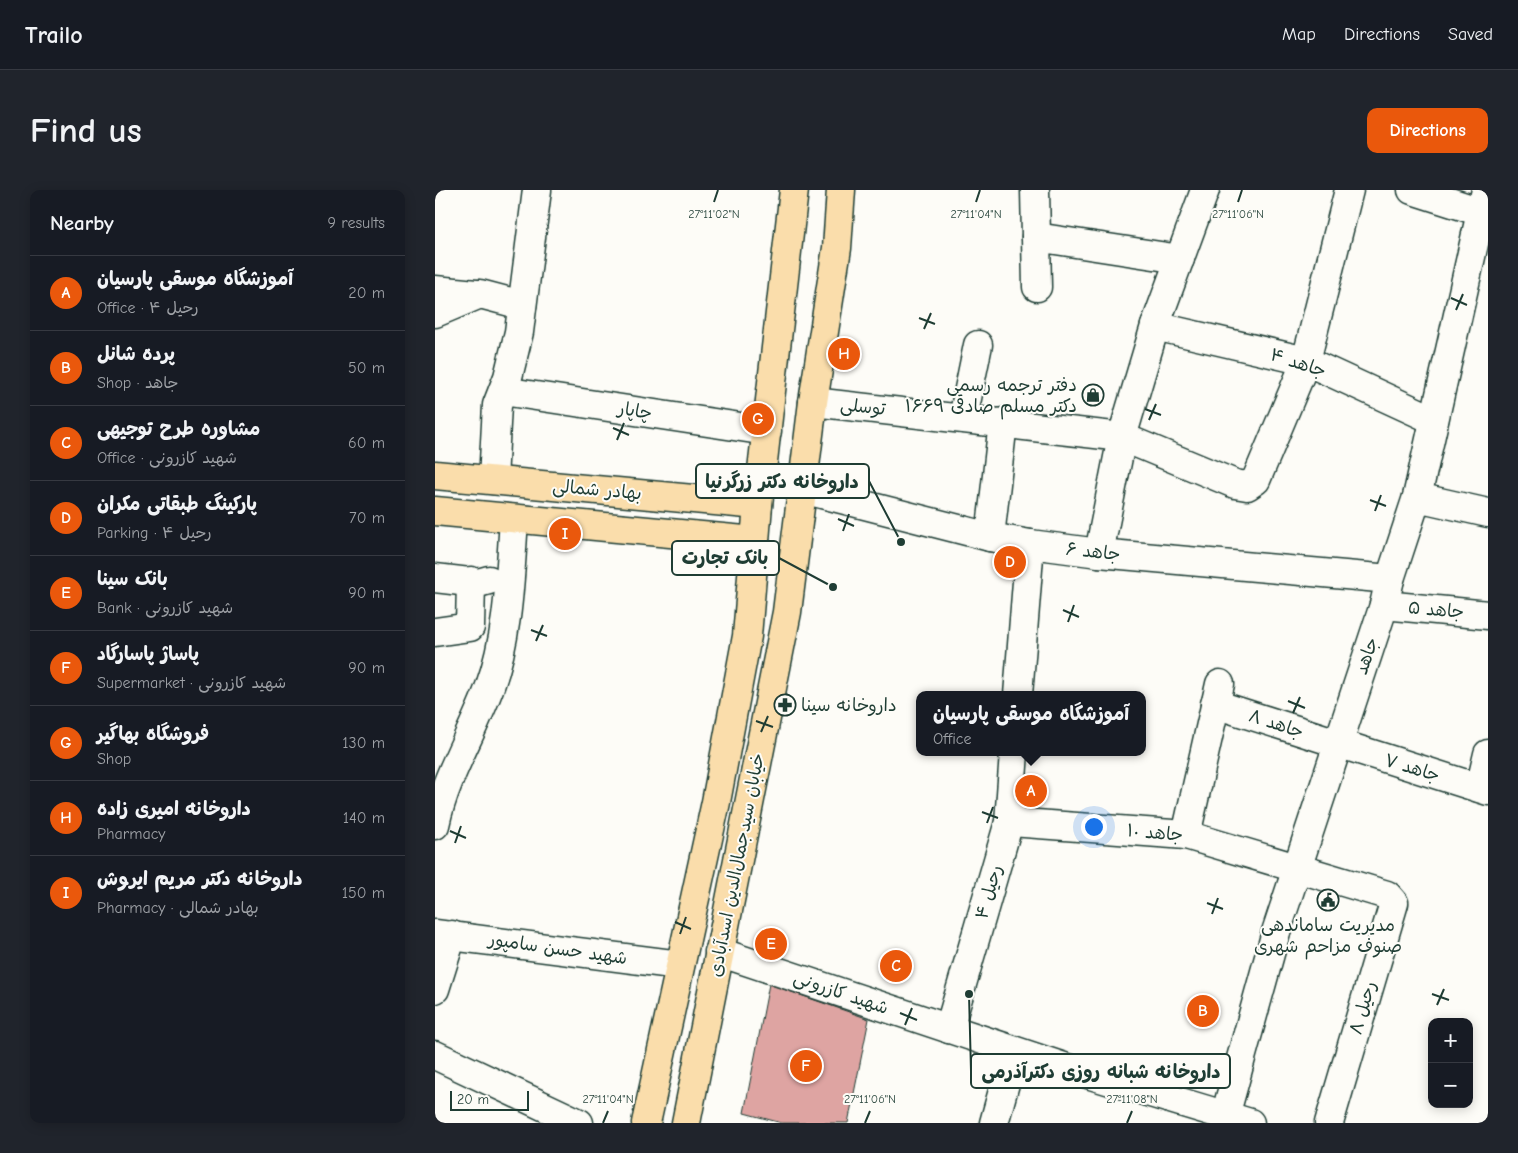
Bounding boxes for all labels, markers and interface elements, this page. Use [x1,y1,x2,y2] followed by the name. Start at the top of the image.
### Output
[25,21,83,49] text: Trailo
[1282,24,1316,45] text: Map
[1344,24,1420,45] text: Directions
[1448,24,1493,45] text: Saved
[1367,108,1488,153] button: Directions
[30,110,142,151] text: Find us
[688,207,740,221] text: 27°11'02"N
[950,207,1002,221] text: 27°11'04"N
[1212,207,1264,221] text: 27°11'06"N
[50,211,114,235] text: Nearby
[328,214,385,232] text: 9 results
[97,268,293,290] text: آموزشگاه موسقی پارسیان
[62,284,70,302] text: A
[348,284,385,302] text: 20 m
[97,299,199,317] text: Office · رحیل ۴
[828,335,860,373] pin: H
[97,343,175,365] text: پرده شانل
[1267,344,1329,382] street label: جاهد ۴
[61,359,71,377] text: B
[348,359,385,377] text: 50 m
[97,374,179,392] text: Shop · جاهد
[905,375,1077,420] place label: دفتر ترجمه رسمی ۱۶۶۹ دکتر مسلم صادقی
[1081,383,1105,407] shop icon: دفتر ترجمه رسمی ۱۶۶۹ دکتر مسلم صادقی
[839,394,887,420] street label: توسلی
[614,398,654,425] street label: چاپار
[742,400,774,438] pin: G
[97,418,260,440] text: مشاوره طرح توجیهی
[61,434,71,452] text: C
[348,434,385,452] text: 60 m
[97,449,237,467] text: Office · شهید کازرونی
[696,464,869,498] callout: داروخانه دکتر زرگرنیا
[705,470,859,495] text: داروخانه دکتر زرگرنیا
[551,476,643,504] street label: بهادر شمالی
[97,493,257,515] text: پارکینگ طبقاتی مکران
[61,509,71,527] text: D
[349,509,385,527] text: 70 m
[549,515,581,553] pin: I
[97,524,212,542] text: Parking · رحیل ۴
[1065,539,1121,565] street label: جاهد ۶
[672,541,779,575] callout: بانک تجارت
[994,543,1026,581] pin: D
[682,547,768,570] text: بانک تجارت
[97,568,168,590] text: بانک سینا
[61,584,71,602] text: E
[348,584,385,602] text: 90 m
[1407,597,1465,623] street label: جاهد ۵
[97,599,233,617] text: Bank · شهید کازرونی
[1351,635,1383,677] street label: جاهد
[97,643,199,665] text: پاساژ پاسارگاد
[61,659,71,677] text: F
[348,659,385,677] text: 90 m
[97,674,286,692] text: Supermarket · شهید کازرونی
[916,691,1146,756] popup
[773,693,797,717] pharmacy icon: داروخانه سینا
[801,695,897,716] place label: داروخانه سینا
[933,703,1129,725] text: آموزشگاه موسقی پارسیان
[1246,705,1306,743] street label: جاهد ۸
[97,723,209,745] text: فروشگاه بهاگیر
[933,730,972,748] text: Office
[60,734,72,752] text: G
[342,734,385,752] text: 130 m
[97,750,131,768] text: Shop
[1382,750,1442,786] street label: جاهد ۷
[705,751,769,979] street label: خیابان سیدجمال‌الدین اسدآبادی
[1015,772,1047,810] pin: A
[97,798,251,820] text: داروخانه امیری زاده
[60,809,72,827] text: H
[343,809,385,827] text: 140 m
[1081,814,1107,840] your location
[1126,820,1184,846] street label: جاهد ۱۰
[97,825,166,843] text: Pharmacy
[971,862,1007,922] street label: رحیل ۴
[97,868,303,890] text: داروخانه دکتر مریم ایروش
[63,884,69,902] text: I
[342,884,385,902] text: 150 m
[1316,888,1340,912] public building icon: مدیریت ساماندهی صنوف مزاحم شهری
[97,899,259,917] text: Pharmacy · بهادر شمالی
[1254,915,1402,960] place label: مدیریت ساماندهی صنوف مزاحم شهری
[755,925,787,963] pin: E
[485,929,629,970] street label: شهید حسن سامپور
[880,947,912,985] pin: C
[791,967,891,1019] street label: شهید کازرونی
[1345,979,1381,1037] street label: رحیل ۸
[1187,992,1219,1030] pin: B
[1428,1018,1473,1108] map controls
[1428,1018,1473,1063] button: +
[790,1047,822,1085] pin: F
[971,1054,1230,1088] callout: داروخانه شبانه روزی دکترآذرمی
[981,1061,1221,1085] text: داروخانه شبانه روزی دکترآذرمی
[1428,1063,1473,1108] button: −
[450,1088,529,1111] scale bar
[457,1091,489,1108] text: 20 m
[582,1092,634,1106] text: 27°11'04"N
[844,1092,896,1106] text: 27°11'06"N
[1106,1092,1158,1106] text: 27°11'08"N

